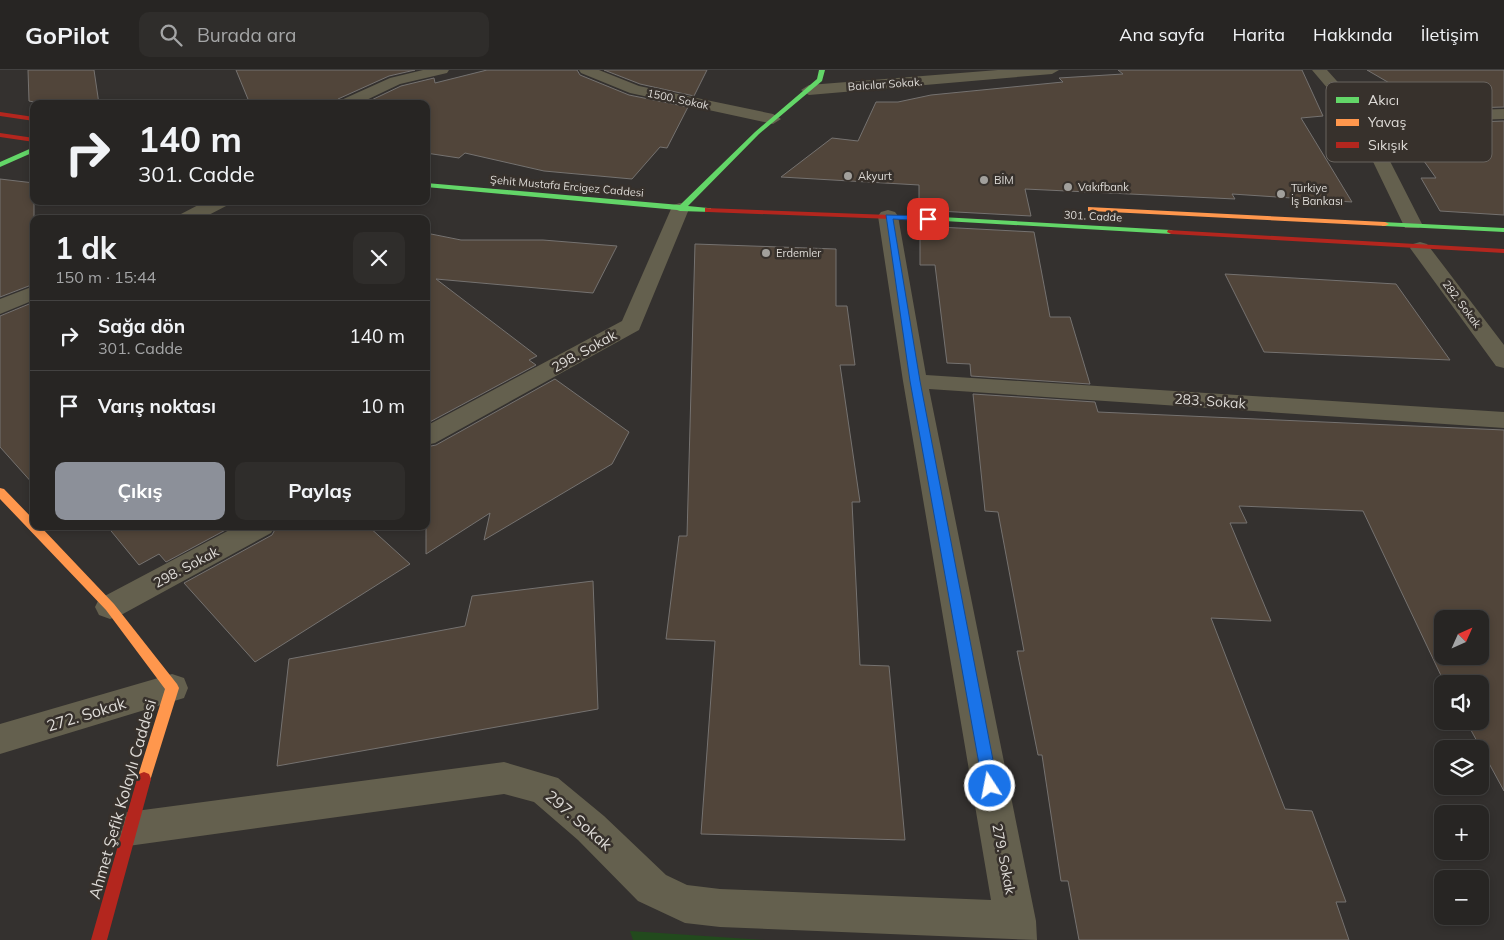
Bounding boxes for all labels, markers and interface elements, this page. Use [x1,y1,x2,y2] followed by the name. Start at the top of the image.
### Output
[139,12,489,57] search box
[25,20,109,50] text: GoPilot
[157,21,185,49] icon: search
[197,23,296,47] text: Burada ara
[1119,23,1205,46] text: Ana sayfa
[1233,23,1285,46] text: Harita
[1313,23,1393,46] text: Hakkında
[1421,23,1479,46] text: İletişim
[847,74,923,94] street label: Balcılar Sokak.
[1326,82,1492,162] legend
[646,86,710,112] street label: 1500. Sokak
[1368,91,1399,109] text: Akıcı
[1367,113,1406,131] text: Yavaş
[138,117,242,161] text: 140 m
[55,120,120,185] icon: right
[1368,136,1409,154] text: Sıkışık
[138,160,255,188] text: 301. Cadde
[858,169,892,183] place label: Akyurt
[842,170,854,182] marker: Akyurt
[490,172,644,200] street label: Şehit Mustafa Ercigez Caddesi
[994,173,1014,187] place label: BİM
[978,174,990,186] marker: BİM
[1078,180,1129,194] place label: Vakıfbank
[1062,181,1074,193] marker: Vakıfbank
[1291,181,1343,208] place label: Türkiye İş Bankası
[1275,188,1287,200] marker: Türkiye İş Bankası
[907,198,949,240] pin
[914,205,942,233] icon: arrive
[1064,207,1122,225] street label: 301. Cadde
[55,229,116,267] text: 1 dk
[353,232,405,284] button: close
[776,246,821,260] place label: Erdemler
[760,247,772,259] marker: Erdemler
[55,267,156,287] text: 150 m · 15:44
[1439,277,1485,331] street label: 282. Sokak
[98,314,185,338] text: Sağa dön
[55,322,83,350] icon: right
[349,324,405,348] text: 140 m
[548,325,620,376] street label: 298. Sokak
[98,338,183,358] text: 301. Cadde
[1174,390,1247,413] street label: 283. Sokak
[55,392,83,420] icon: arrive
[98,394,216,418] text: Varış noktası
[361,394,405,418] text: 10 m
[55,462,225,520] button: Çıkış
[235,462,405,520] button: Paylaş
[150,542,222,592] street label: 298. Sokak
[1434,610,1489,665] north arrow
[1434,610,1489,925] map controls
[1434,675,1489,730] button: sound
[44,692,129,736] street label: 272. Sokak
[84,697,160,901] street label: Ahmet Şefik Kolaylı Caddesi
[1434,740,1489,795] button: layers
[963,759,1015,811] position arrow
[542,786,617,855] street label: 297. Sokak
[1434,805,1489,860] button: +
[988,822,1020,897] street label: 279. Sokak
[1434,870,1489,925] button: −

